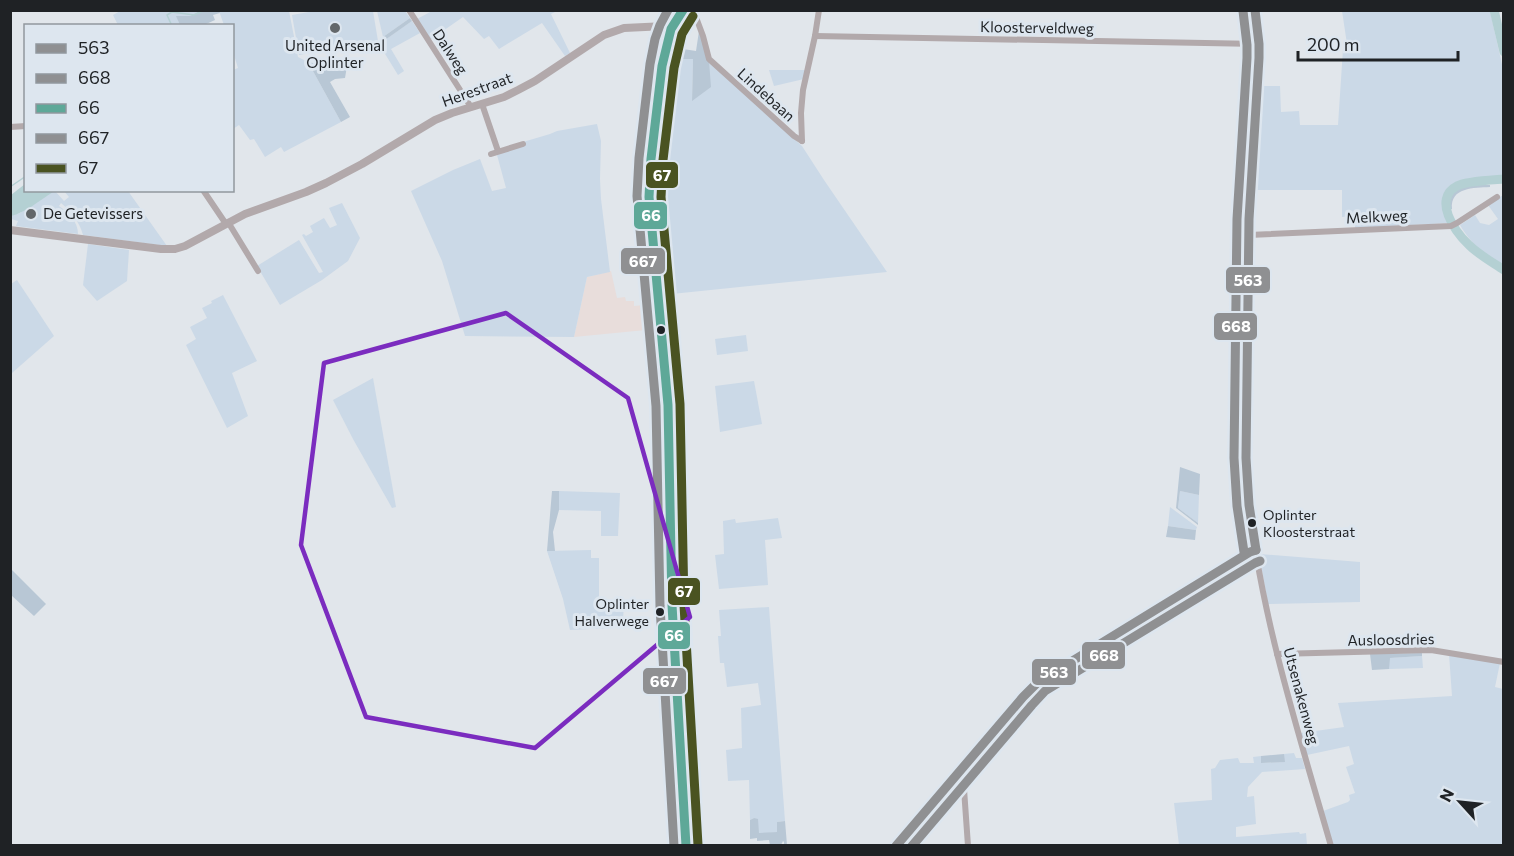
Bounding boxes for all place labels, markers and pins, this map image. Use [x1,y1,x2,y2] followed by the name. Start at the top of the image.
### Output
[328,21,342,35] marker: United Arsenal Oplinter
[285,36,385,71] place label: United Arsenal Oplinter
[43,204,143,222] place label: De Getevissers
[24,207,38,221] marker: De Getevissers
[655,324,667,336] unlabelled marker
[1263,506,1355,540] place label: Oplinter Kloosterstraat
[1246,517,1258,529] marker: Oplinter Kloosterstraat
[575,595,649,629] place label: Oplinter Halverwege
[654,606,666,618] marker: Oplinter Halverwege

